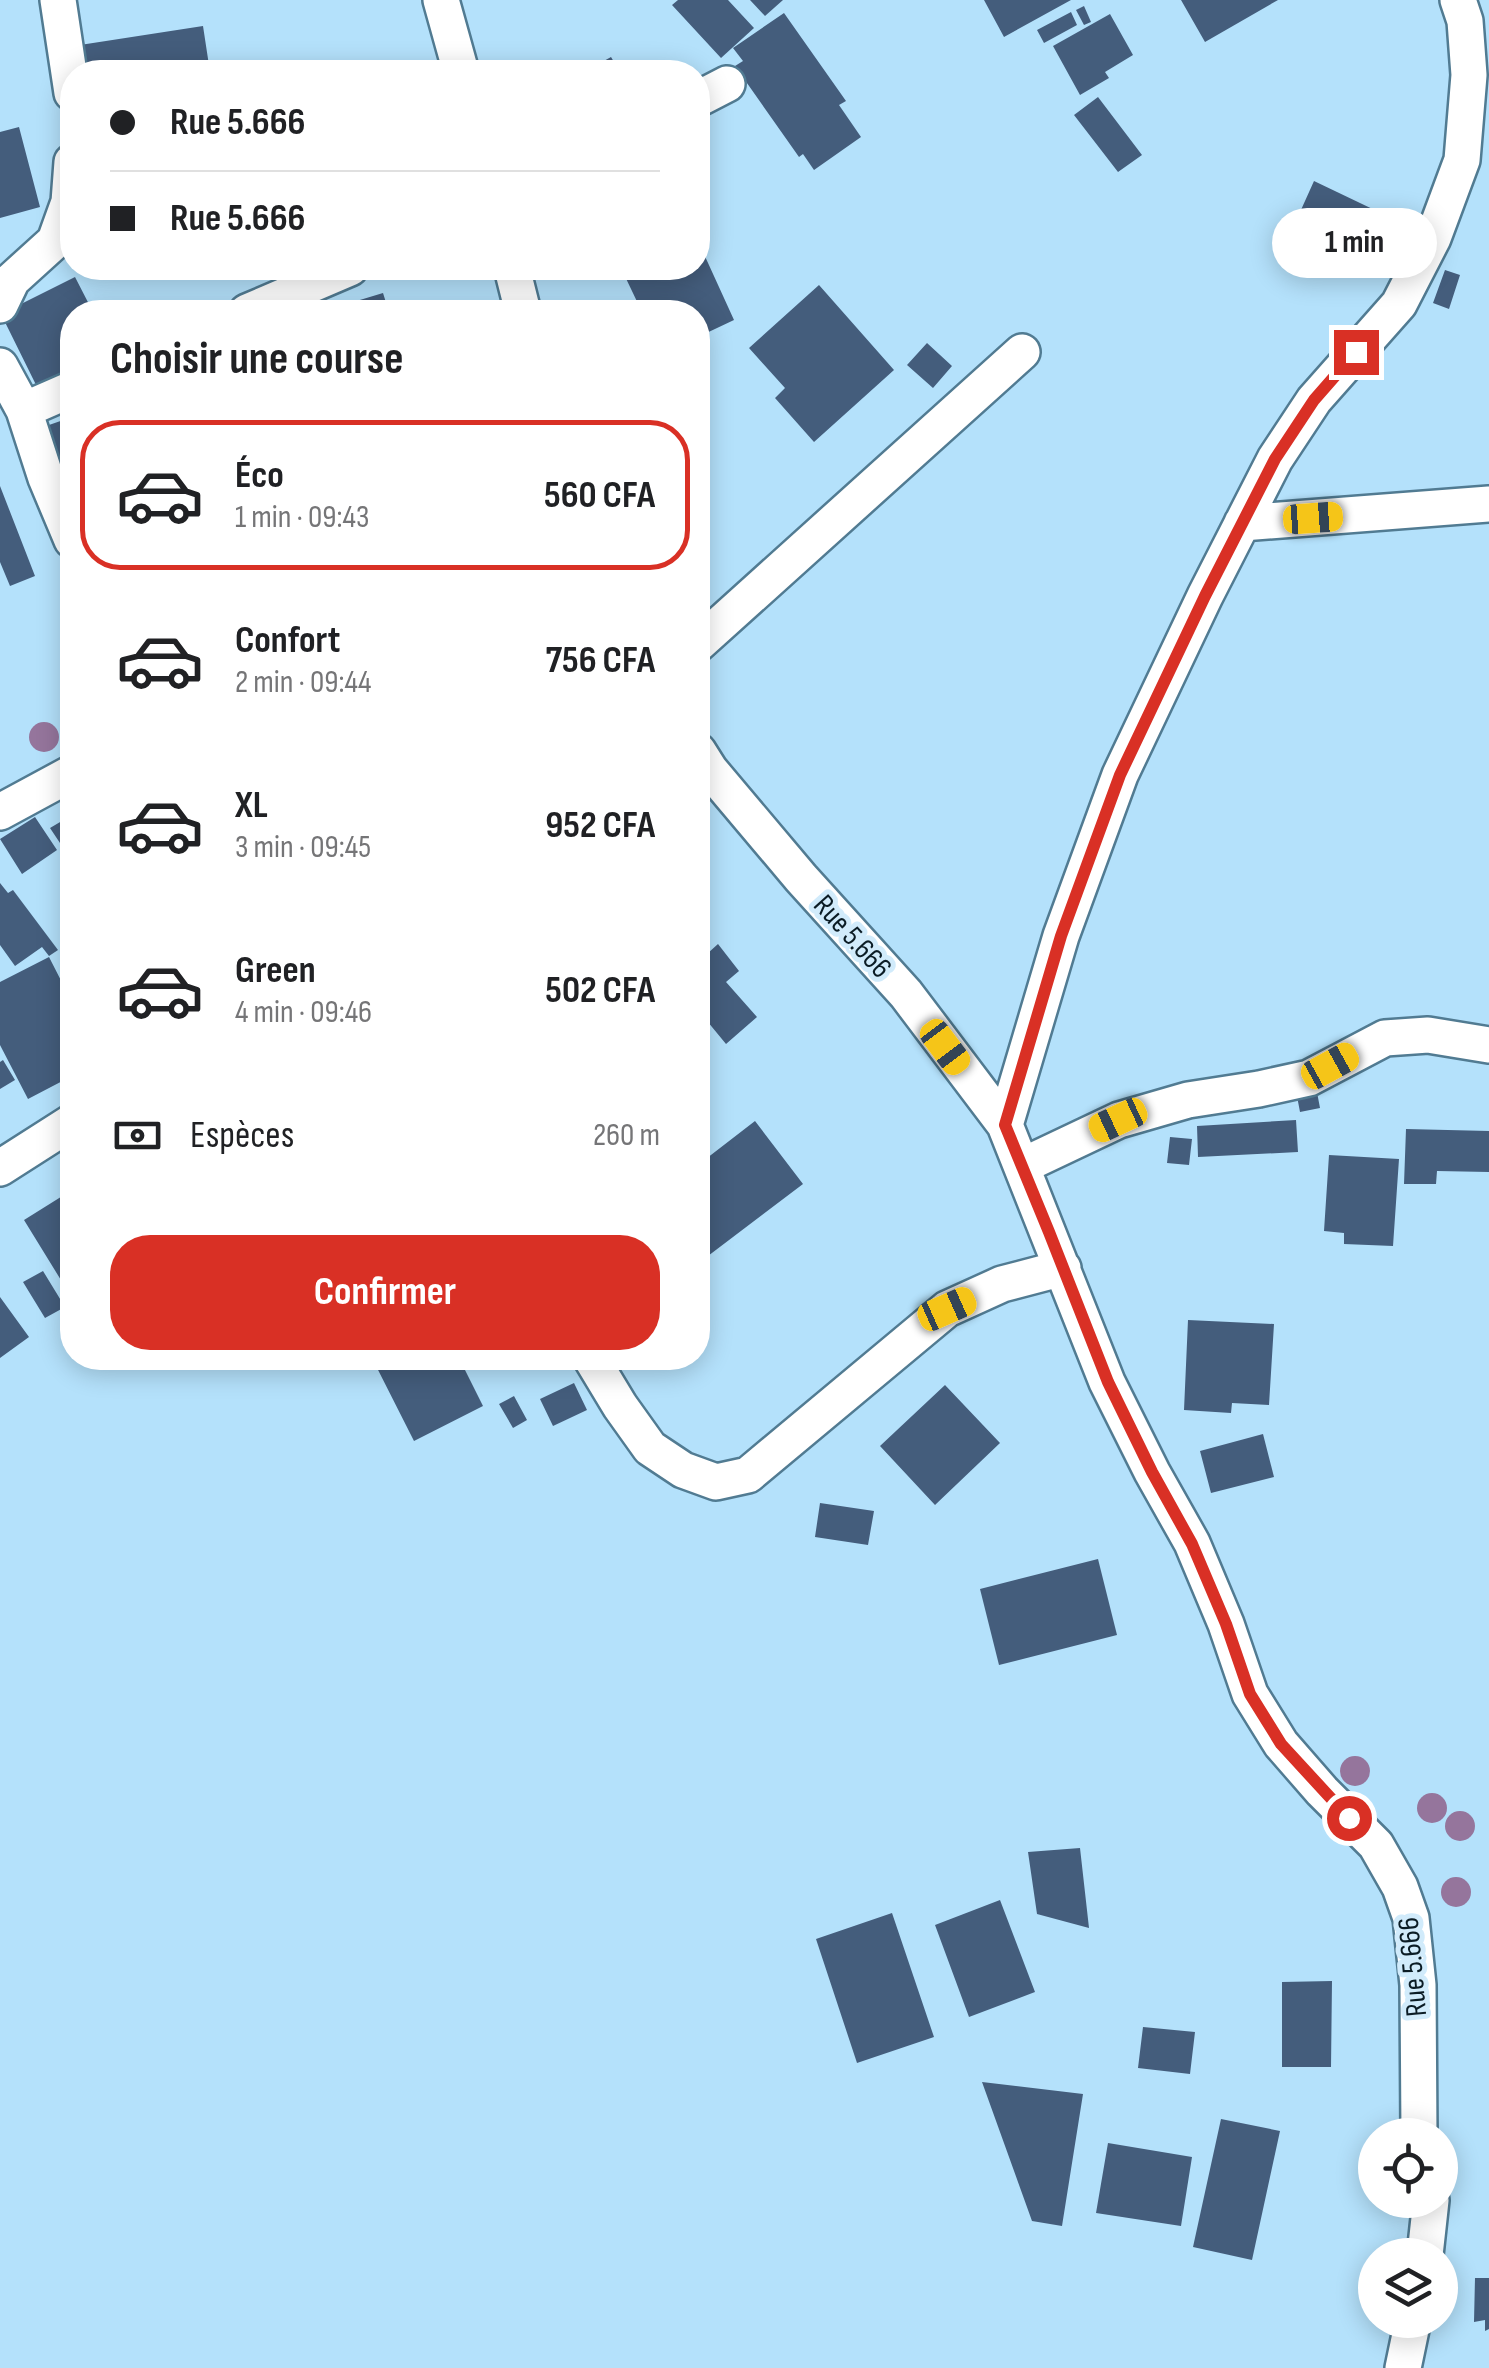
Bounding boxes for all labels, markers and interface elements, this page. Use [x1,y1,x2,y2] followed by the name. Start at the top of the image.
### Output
[170,100,305,145] text: Rue 5.666
[170,196,305,241] text: Rue 5.666
[1274,207,1438,277] callout: 1 min
[1325,223,1384,262] text: 1 min
[1334,330,1379,375] route end
[110,332,403,387] text: Choisir une course
[115,450,205,540] icon: car
[235,453,284,498] text: Éco
[544,473,655,518] text: 560 CFA
[235,498,369,537] text: 1 min · 09:43
[1282,501,1344,535] car
[115,615,205,705] icon: car
[235,618,340,663] text: Confort
[546,638,655,683] text: 756 CFA
[235,663,371,702] text: 2 min · 09:44
[115,780,205,870] icon: car
[235,783,268,828] text: XL
[545,803,655,848] text: 952 CFA
[235,828,371,867] text: 3 min · 09:45
[806,888,899,986] street label: Rue 5.666
[115,945,205,1035] icon: car
[235,948,316,993] text: Green
[545,968,655,1013] text: 502 CFA
[235,993,372,1032] text: 4 min · 09:46
[915,1014,975,1080] car
[1296,1038,1364,1094] car
[1084,1094,1152,1146] car
[110,1108,165,1163] icon: cash
[190,1113,294,1158] text: Espèces
[593,1116,660,1155] text: 260 m
[110,1235,660,1350] button: Confirmer
[913,1283,981,1335] car
[1327,1796,1372,1841] route start
[1391,1916,1435,2018] street label: Rue 5.666
[1358,2118,1458,2338] map controls
[1358,2118,1458,2218] button: locate
[1358,2238,1458,2338] button: layers

